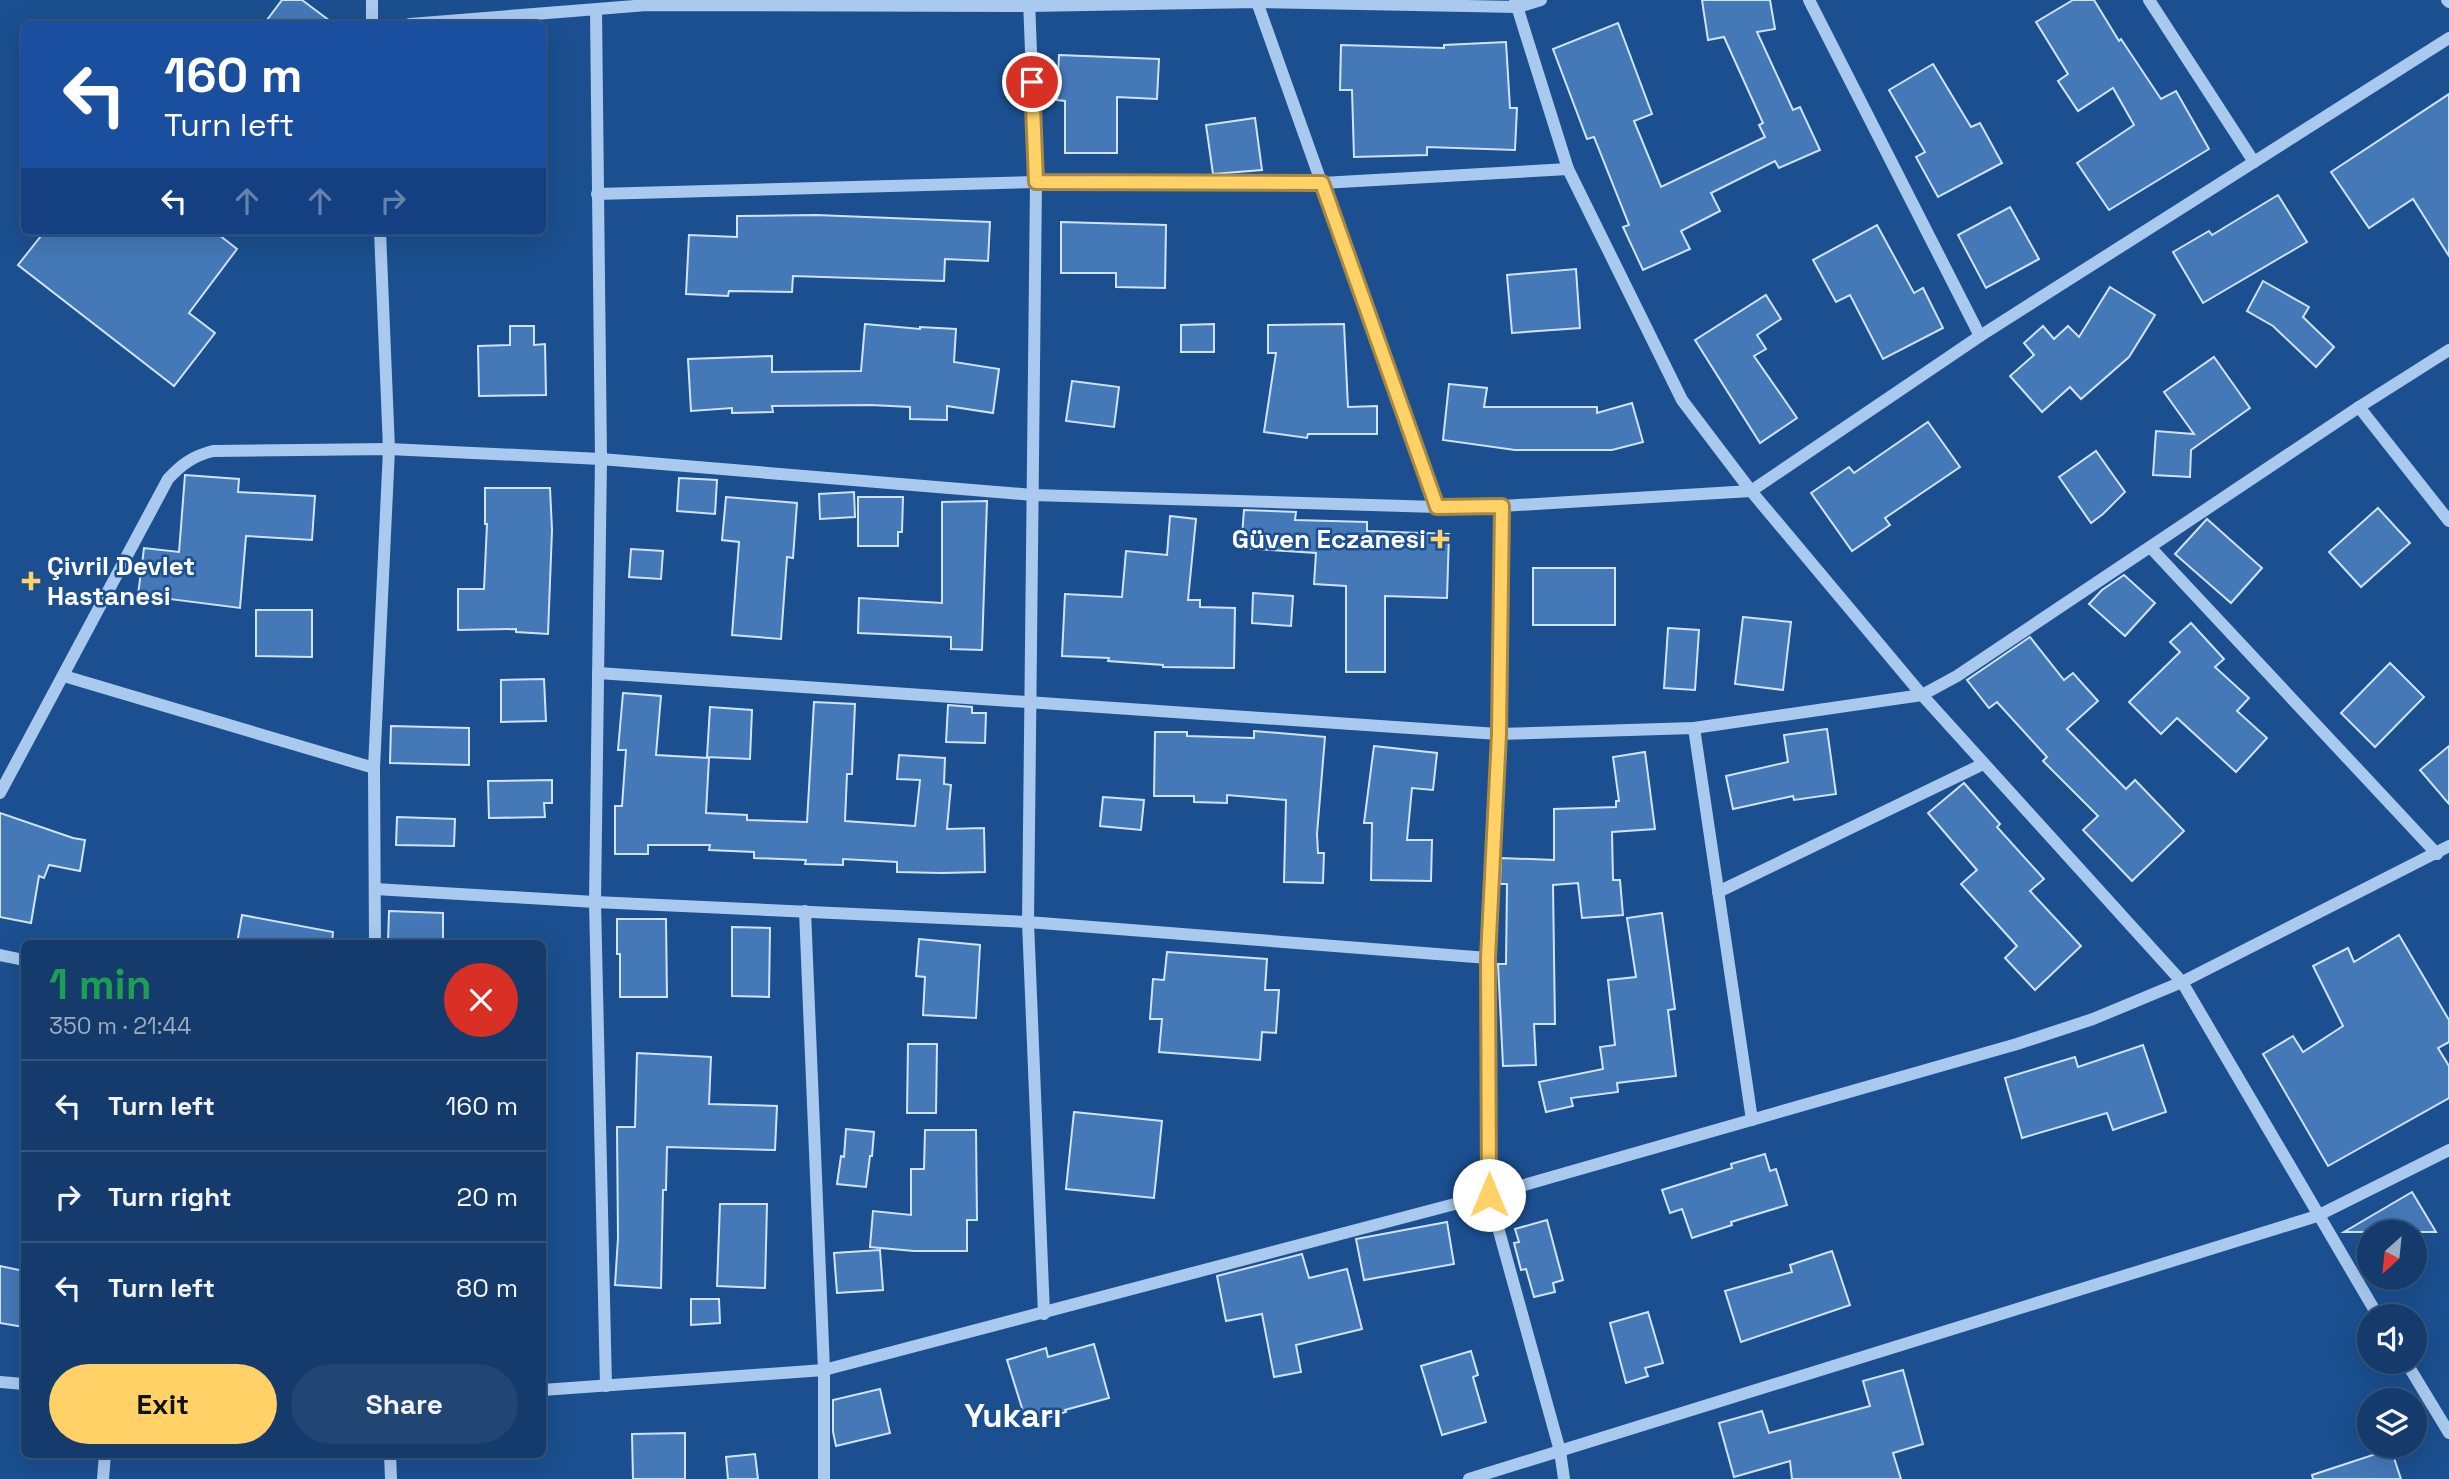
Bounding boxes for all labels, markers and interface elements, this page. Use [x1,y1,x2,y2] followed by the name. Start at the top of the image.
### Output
[164,44,302,106] text: 160 m
[49,49,140,140] icon: left
[1002,52,1062,112] pin
[1013,63,1051,101] icon: arrive
[164,105,294,145] text: Turn left
[155,182,193,220] icon: left
[228,182,266,220] icon: ahead
[301,182,339,220] icon: ahead
[374,182,412,220] icon: right
[1232,522,1426,556] place label: Güven Eczanesi
[1432,531,1448,547] marker: Güven Eczanesi
[47,549,195,613] place label: Çivril Devlet Hastanesi
[21,571,41,591] marker: Çivril Devlet Hastanesi
[49,958,152,1011] text: 1 min
[444,963,518,1037] button: close
[49,1011,191,1041] text: 350 m · 21:44
[49,1087,87,1125] icon: left
[108,1089,215,1123] text: Turn left
[446,1089,518,1123] text: 160 m
[1452,1158,1526,1232] position arrow
[49,1178,87,1216] icon: right
[108,1180,232,1214] text: Turn right
[457,1180,518,1214] text: 20 m
[2357,1220,2427,1290] north arrow
[2357,1220,2427,1458] map controls
[49,1269,87,1307] icon: left
[108,1271,215,1305] text: Turn left
[456,1271,518,1305] text: 80 m
[2357,1304,2427,1374] button: sound
[49,1364,277,1444] button: Exit
[291,1364,518,1444] button: Share
[2357,1388,2427,1458] button: layers
[964,1395,1062,1437] district label: Yukarı

